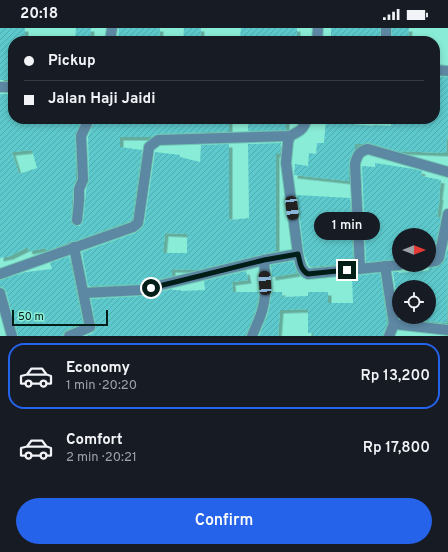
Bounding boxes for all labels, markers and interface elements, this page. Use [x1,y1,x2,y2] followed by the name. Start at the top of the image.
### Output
[20,5,58,24] text: 20:18
[48,52,96,71] text: Pickup
[48,90,155,109] text: Jalan Haji Jaidi
[285,195,299,221] car
[314,212,380,240] callout: 1 min
[332,218,362,234] text: 1 min
[392,228,436,272] north arrow
[392,228,436,324] map controls
[338,261,356,279] route end
[258,271,272,295] car
[142,279,160,297] route start
[392,280,436,324] button: locate
[12,308,108,327] scale bar
[18,310,44,324] text: 50 m
[18,358,54,394] icon: car
[66,359,130,378] text: Economy
[361,367,430,386] text: Rp 13,200
[66,378,137,394] text: 1 min · 20:20
[18,430,54,466] icon: car
[66,431,123,450] text: Comfort
[363,439,430,458] text: Rp 17,800
[66,450,137,466] text: 2 min · 20:21
[16,498,432,544] button: Confirm

